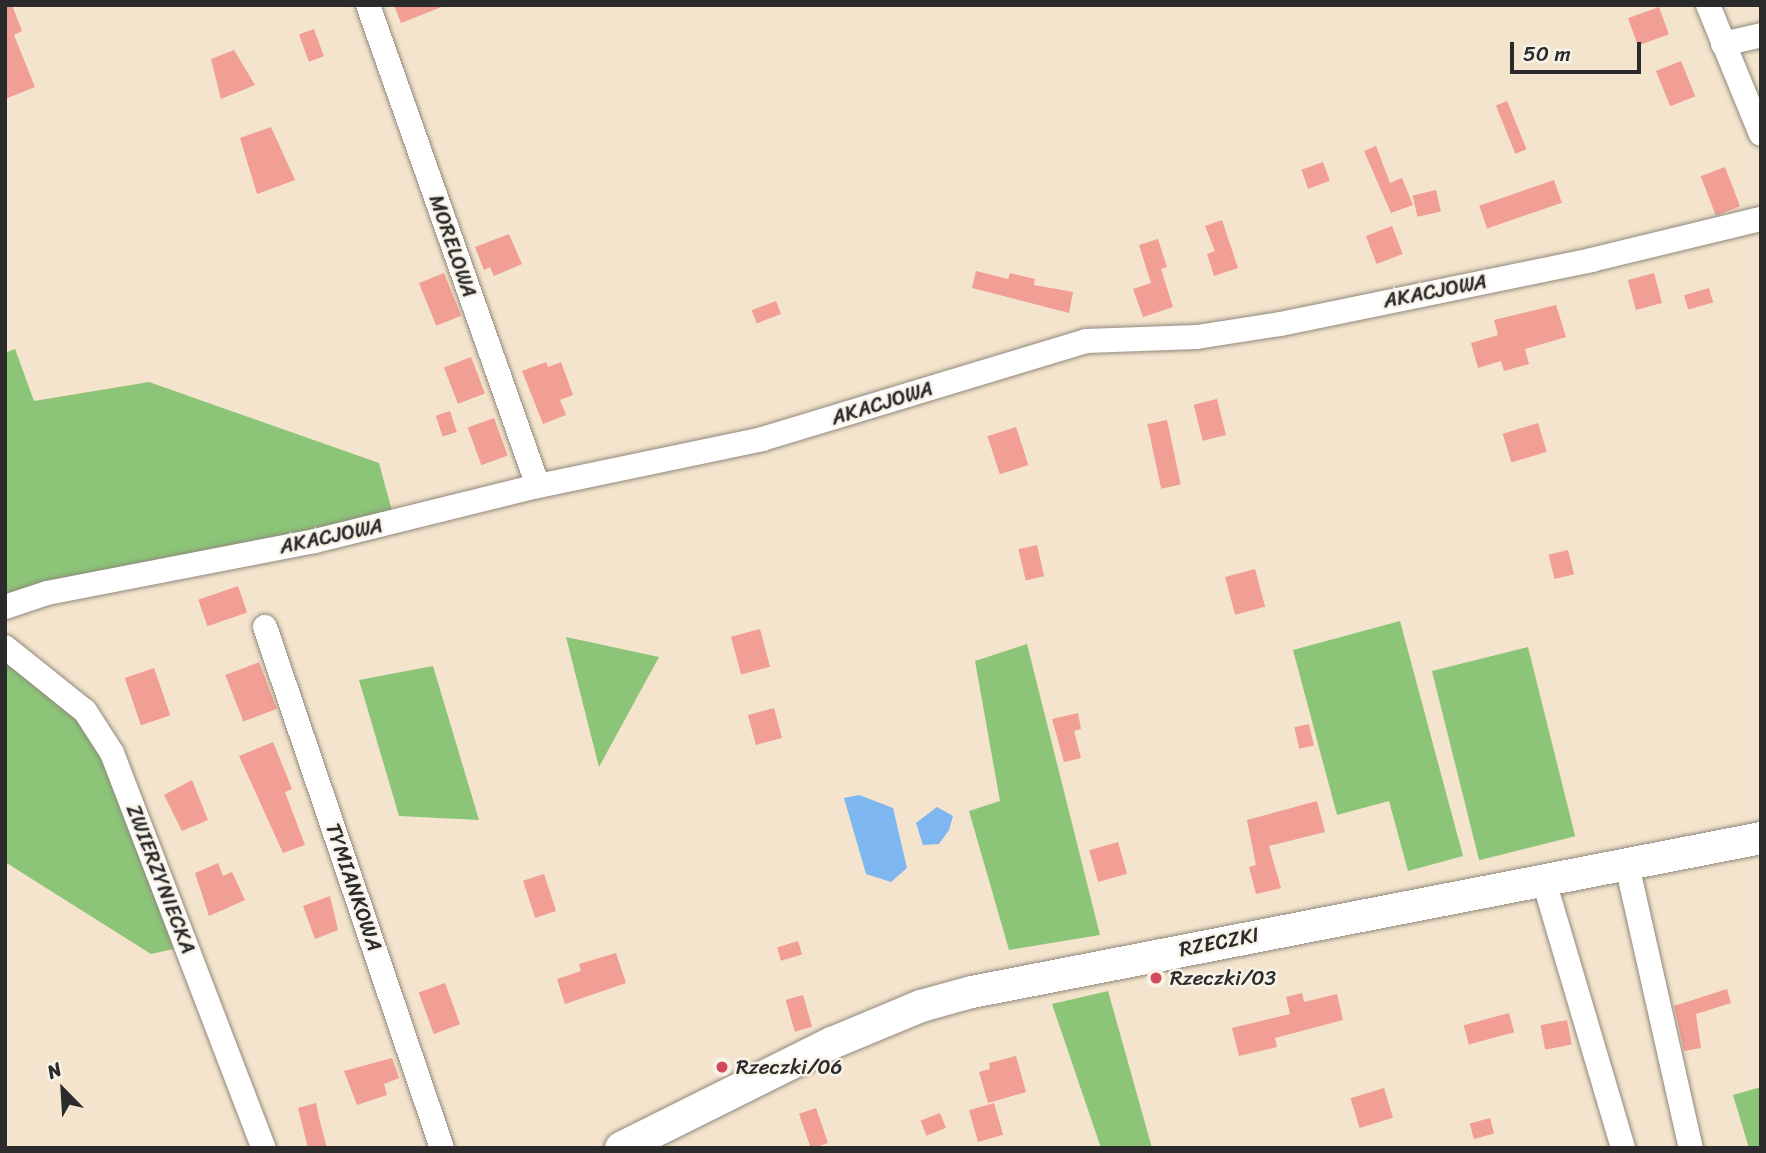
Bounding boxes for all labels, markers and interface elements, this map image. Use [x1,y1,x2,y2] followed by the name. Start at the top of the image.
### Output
[1514,28,1645,72] scale bar
[1523,35,1571,73] text: 50 m
[424,191,482,301] street label: MORELOWA
[1381,269,1489,313] street label: AKACJOWA
[828,376,936,430] street label: AKACJOWA
[277,513,385,559] street label: AKACJOWA
[121,801,201,957] street label: ZWIERZYNIECKA
[320,820,388,954] street label: TYMIANKOWA
[1177,922,1261,962] street label: RZECZKI
[1170,965,1276,991] place label: Rzeczki/03
[1148,970,1164,986] marker: Rzeczki/03
[42,1053,67,1088] text: N
[736,1054,843,1080] place label: Rzeczki/06
[28,1055,98,1125] north arrow
[714,1059,730,1075] marker: Rzeczki/06

